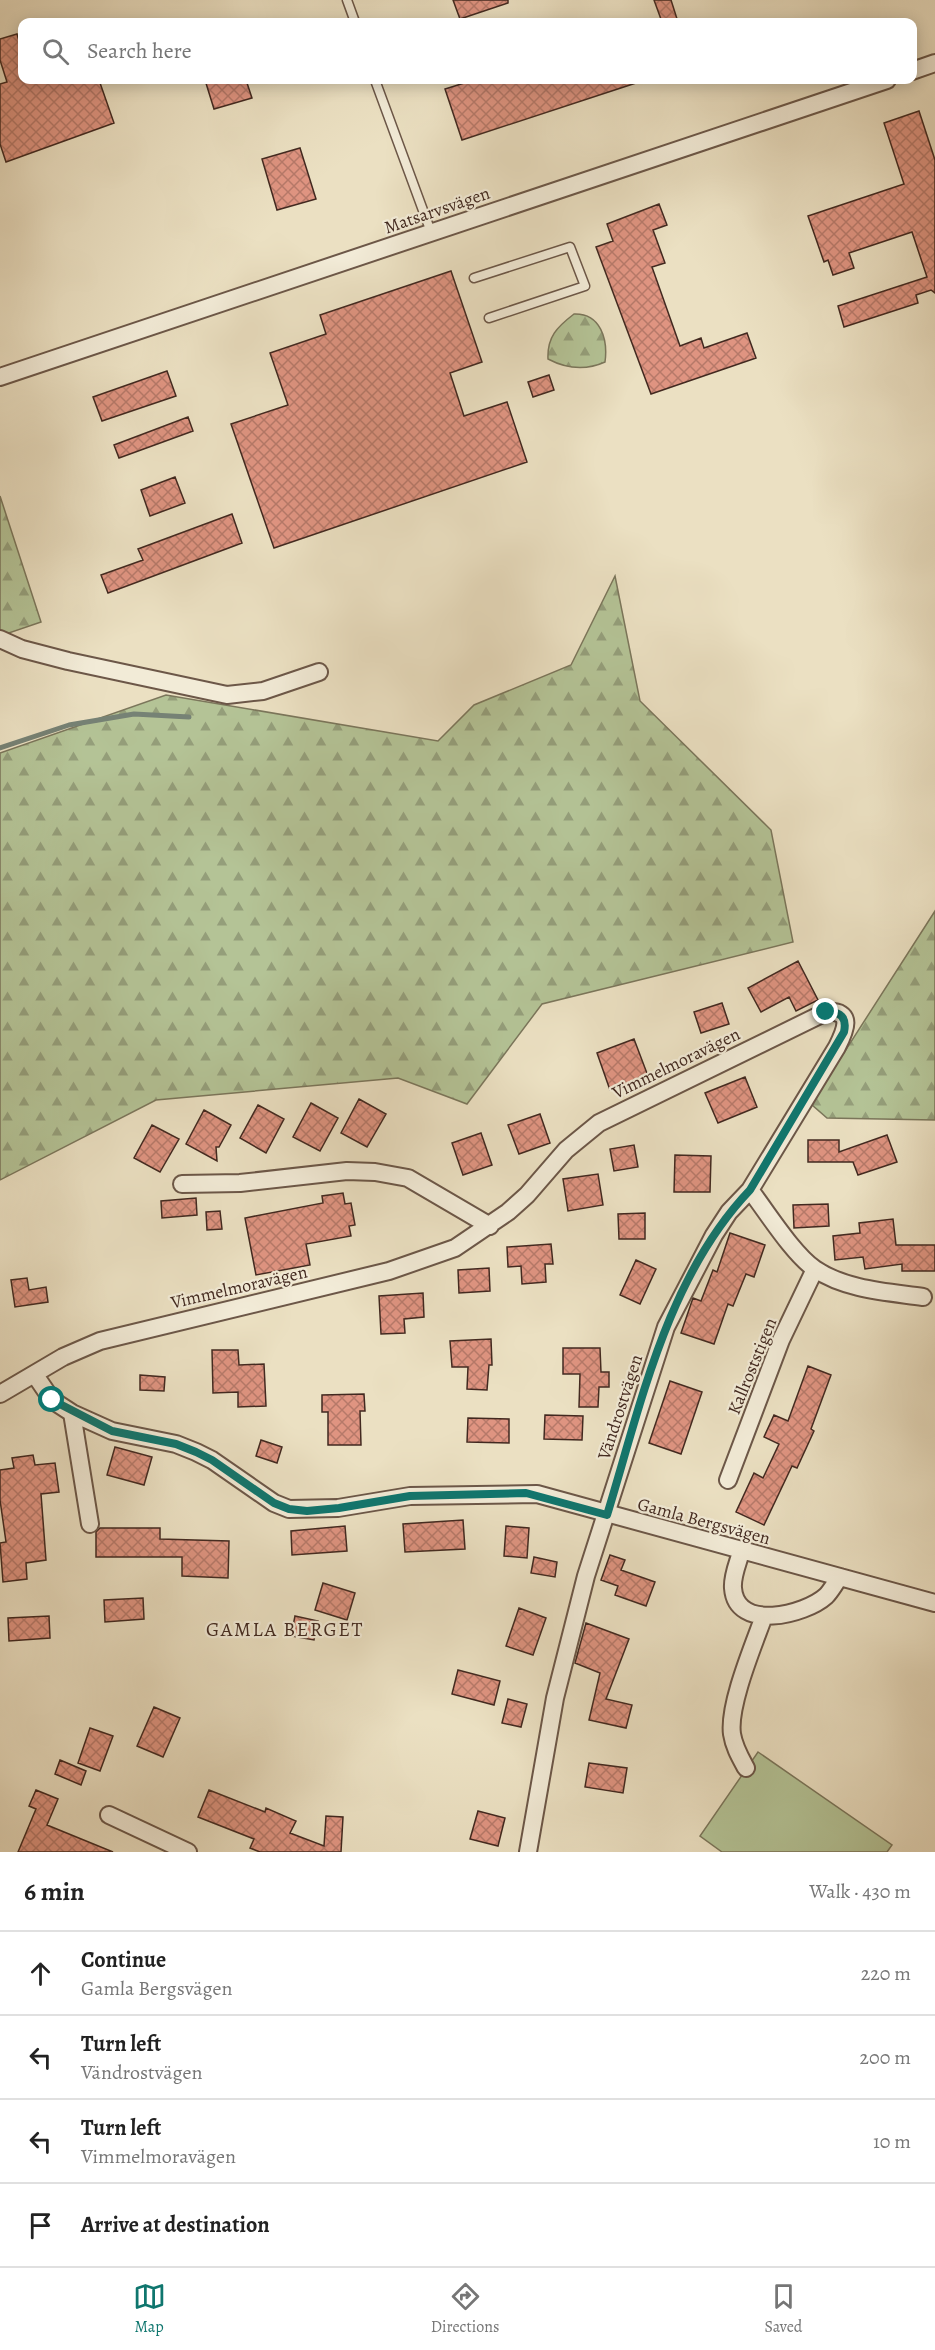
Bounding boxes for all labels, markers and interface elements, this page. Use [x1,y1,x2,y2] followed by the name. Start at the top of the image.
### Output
[18,18,917,84] search box
[39,35,72,68] icon: search
[87,36,192,66] text: Search here
[381,181,493,239] street label: Matsarvsvägen
[812,998,838,1024] route end
[607,1022,744,1105] street label: Vimmelmoravägen
[167,1260,310,1315] street label: Vimmelmoravägen
[722,1314,782,1418] street label: Kallroststigen
[591,1351,648,1464] street label: Vändrostvägen
[38,1386,64,1412] route start
[635,1492,773,1550] street label: Gamla Bergsvägen
[206,1616,364,1643] district label: GAMLA BERGET
[24,1874,85,1909] text: 6 min
[809,1878,911,1905] text: Walk · 430 m
[81,1945,166,1975] text: Continue
[24,1957,57,1990] icon: ahead
[861,1960,911,1987] text: 220 m
[81,1975,233,2002] text: Gamla Bergsvägen
[81,2029,161,2059] text: Turn left
[24,2041,57,2074] icon: left
[860,2044,911,2071] text: 200 m
[81,2059,203,2086] text: Vändrostvägen
[81,2113,161,2143] text: Turn left
[24,2125,57,2158] icon: left
[873,2128,911,2155] text: 10 m
[81,2143,236,2170] text: Vimmelmoravägen
[24,2209,57,2242] icon: arrive
[81,2210,270,2240] text: Arrive at destination
[133,2280,166,2338] tab: Map
[431,2280,499,2338] tab: Directions
[764,2280,802,2338] tab: Saved

